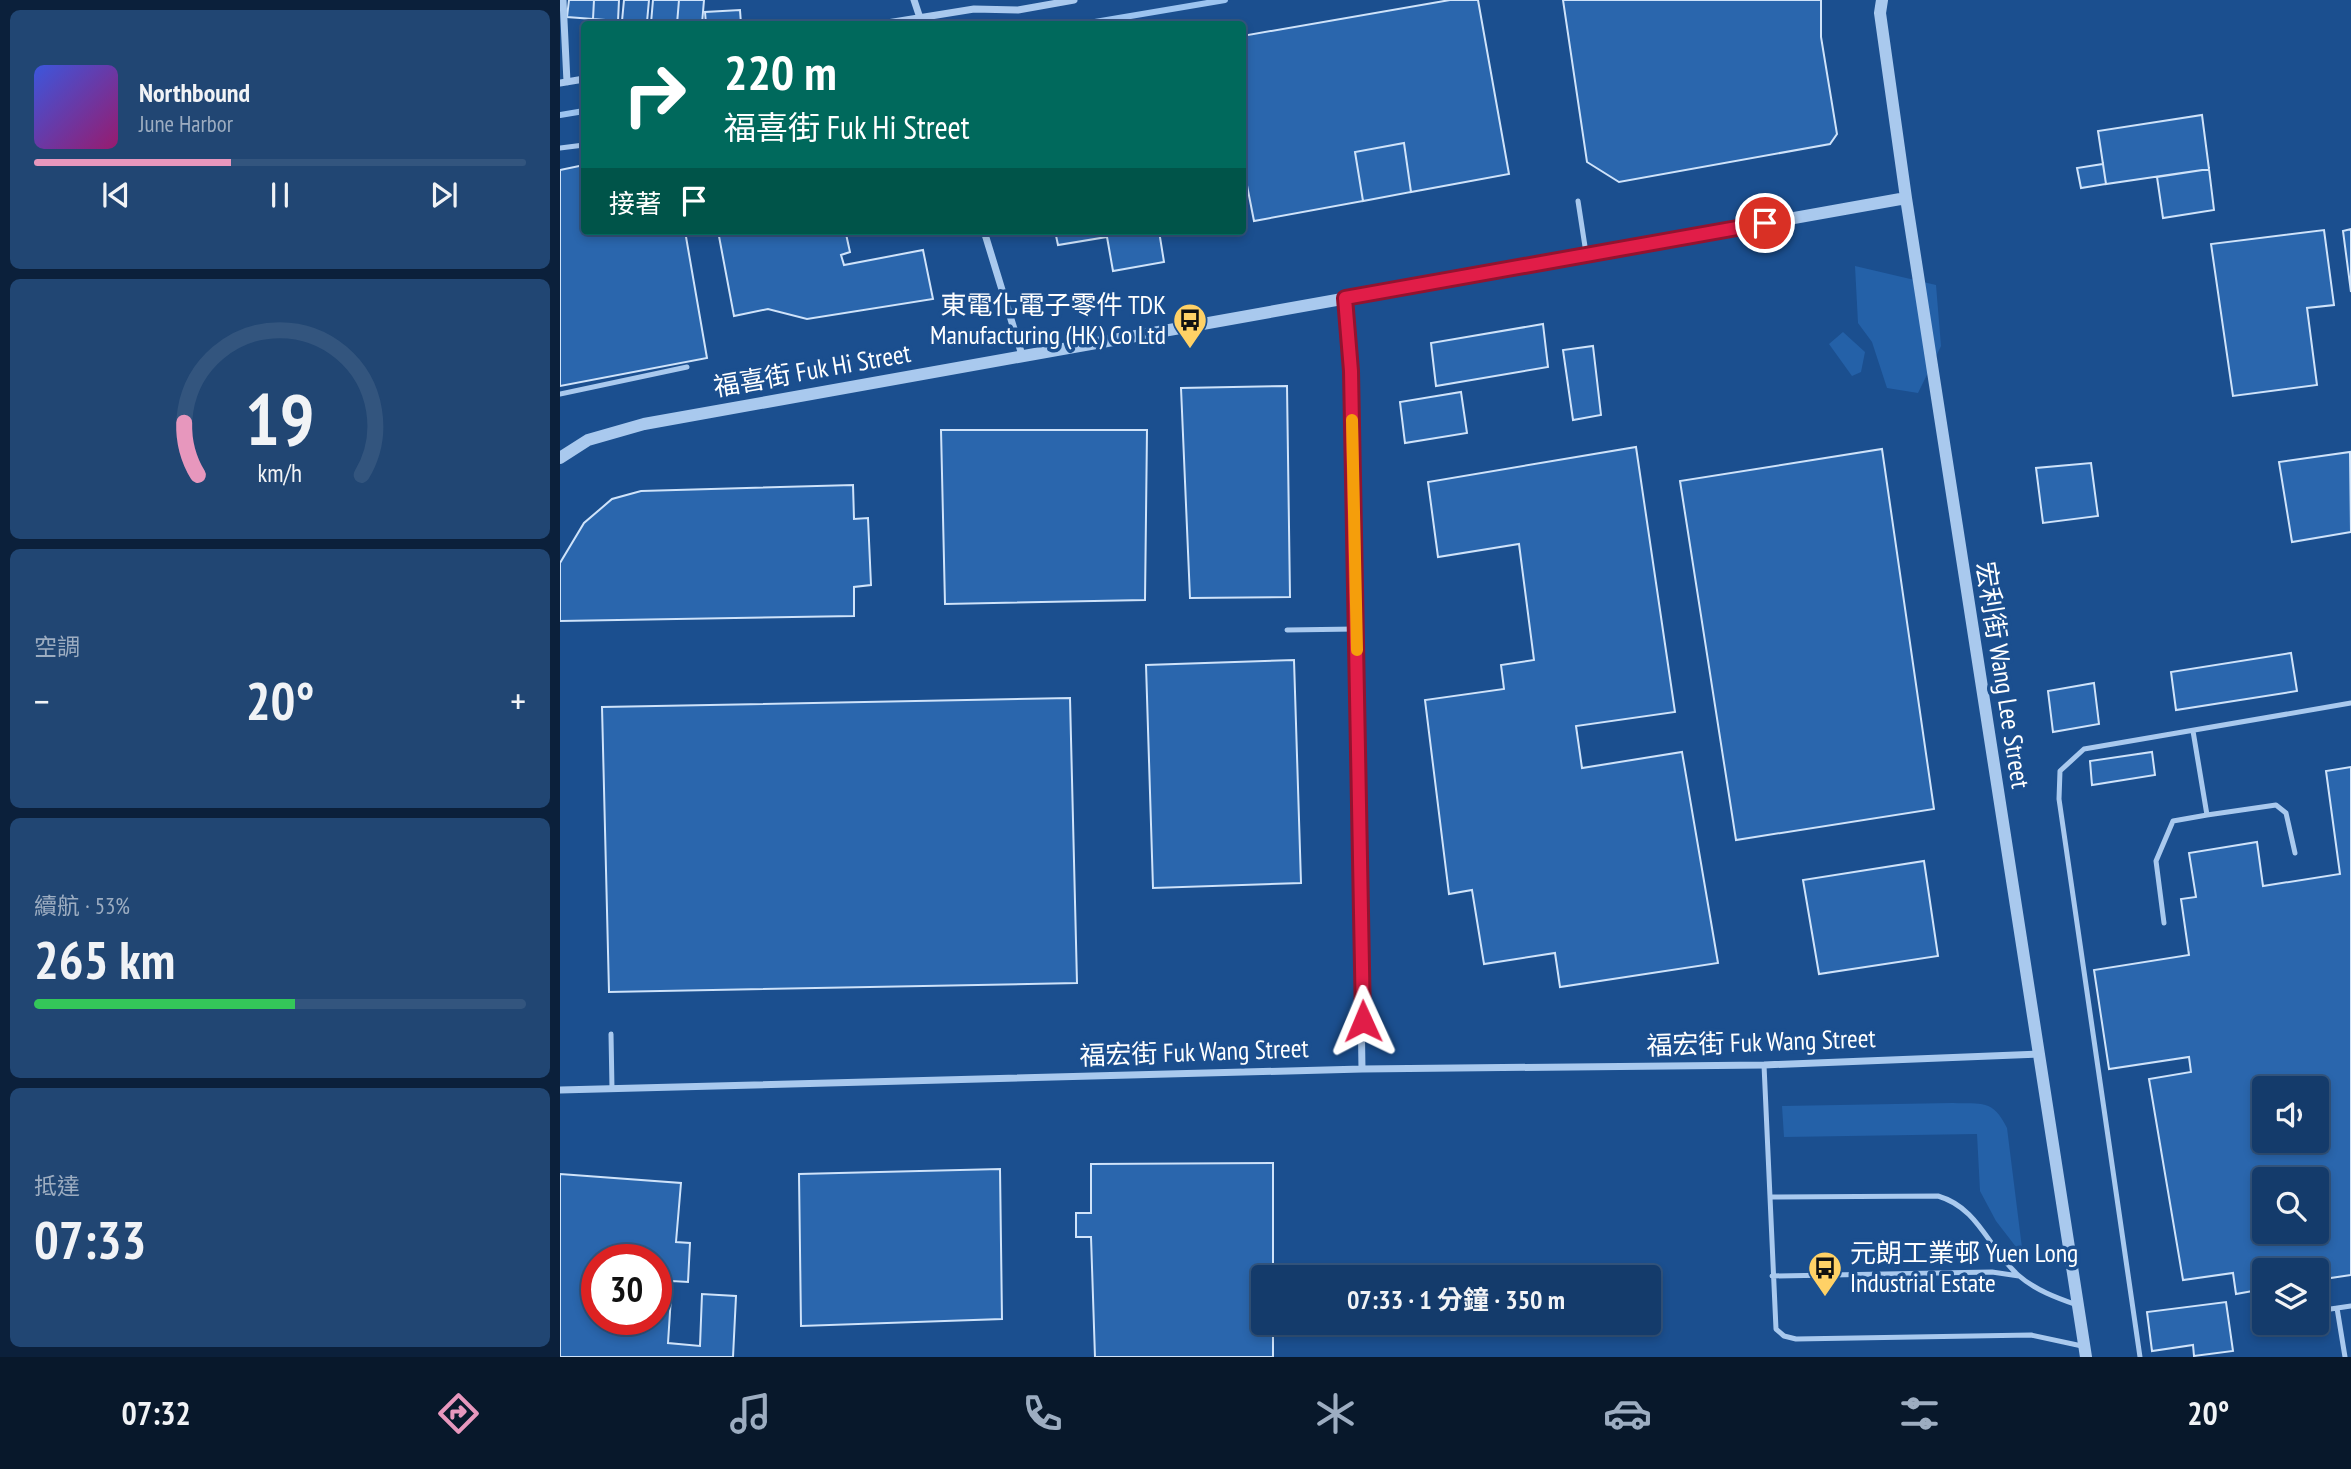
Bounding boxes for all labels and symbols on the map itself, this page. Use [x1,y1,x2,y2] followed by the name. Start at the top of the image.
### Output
[1735,193,1795,253] pin
[930,288,1166,351] place label: 東電化電子零件 TDK Manufacturing (HK) Co Ltd
[1171,301,1209,350] bus stop icon: 東電化電子零件 TDK Manufacturing (HK) Co Ltd
[711,336,913,403] street label: 福喜街 Fuk Hi Street
[1969,559,2038,791] street label: 宏利街 Wang Lee Street
[1326,984,1400,1058] position arrow
[1646,1021,1876,1062] street label: 福宏街 Fuk Wang Street
[1079,1031,1309,1072] street label: 福宏街 Fuk Wang Street
[1850,1236,2078,1299] place label: 元朗工業邨 Yuen Long Industrial Estate
[581,1244,672,1335] speed limit sign: 30
[1806,1249,1844,1298] bus stop icon: 元朗工業邨 Yuen Long Industrial Estate

